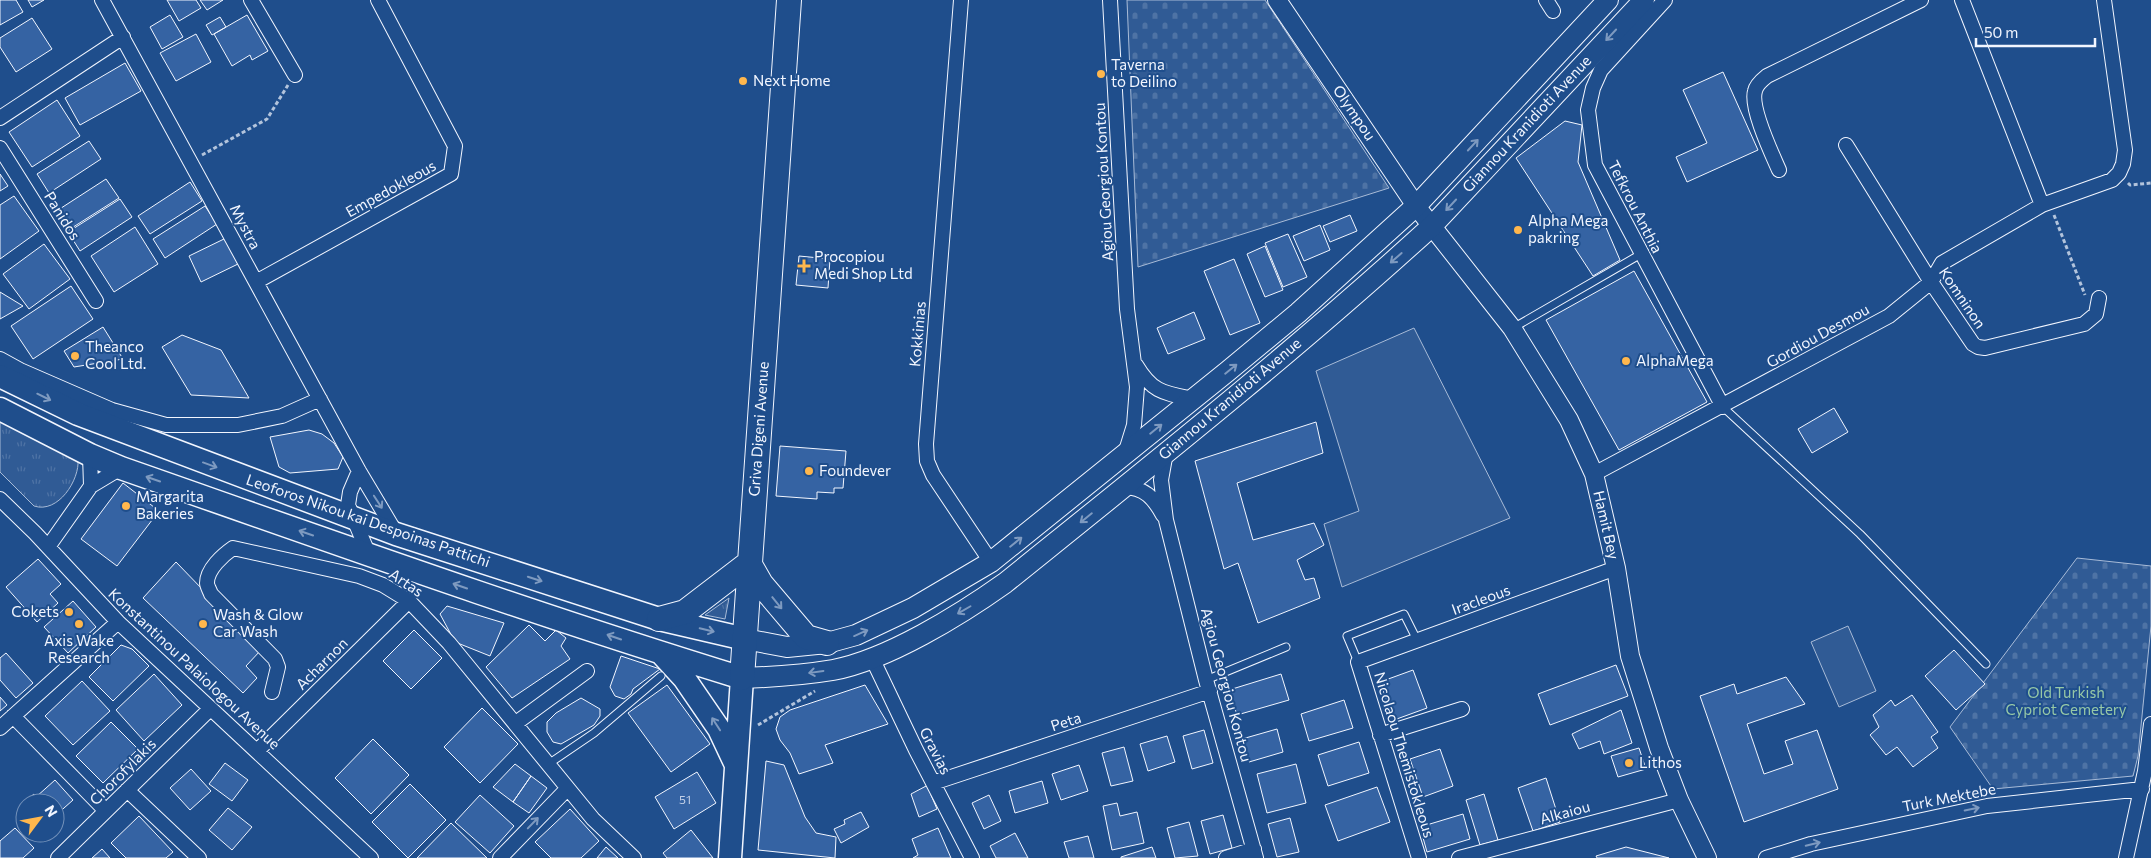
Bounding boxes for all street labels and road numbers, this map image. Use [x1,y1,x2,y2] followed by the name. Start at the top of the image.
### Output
[1458,51,1594,195] street label: Giannou Kranidioti Avenue
[1330,81,1380,144] street label: Olympou
[1090,102,1116,262] street label: Agiou Georgiou Kontou
[342,156,439,220] street label: Empedokleous
[1605,157,1667,256] street label: Tefkrou Anthia
[41,188,85,243] street label: Panidos
[227,201,265,252] street label: Mystra
[1936,263,1990,332] street label: Komninon
[1763,299,1872,371] street label: Gordiou Desmou
[905,300,929,367] street label: Kokkinias
[1154,333,1304,463] street label: Giannou Kranidioti Avenue
[744,361,772,497] street label: Griva Digeni Avenue
[244,470,493,570] street label: Leoforos Nikou kai Despoinas Pattichi
[1590,489,1624,561] street label: Hamit Bey
[386,564,427,600] street label: Artas
[1449,580,1513,618] street label: Iracleous
[105,584,284,753] street label: Konstantinou Palaiologou Avenue
[1198,606,1256,764] street label: Agiou Georgiou Kontou
[292,634,351,693] street label: Acharnon
[1371,670,1439,840] street label: Nicolaou Themistokleous
[1048,708,1083,734] street label: Peta
[916,724,956,777] street label: Gravias
[85,734,159,808] street label: Chorofylakis
[1901,779,1997,815] street label: Turk Mektebe
[1538,797,1592,827] street label: Alkaiou

